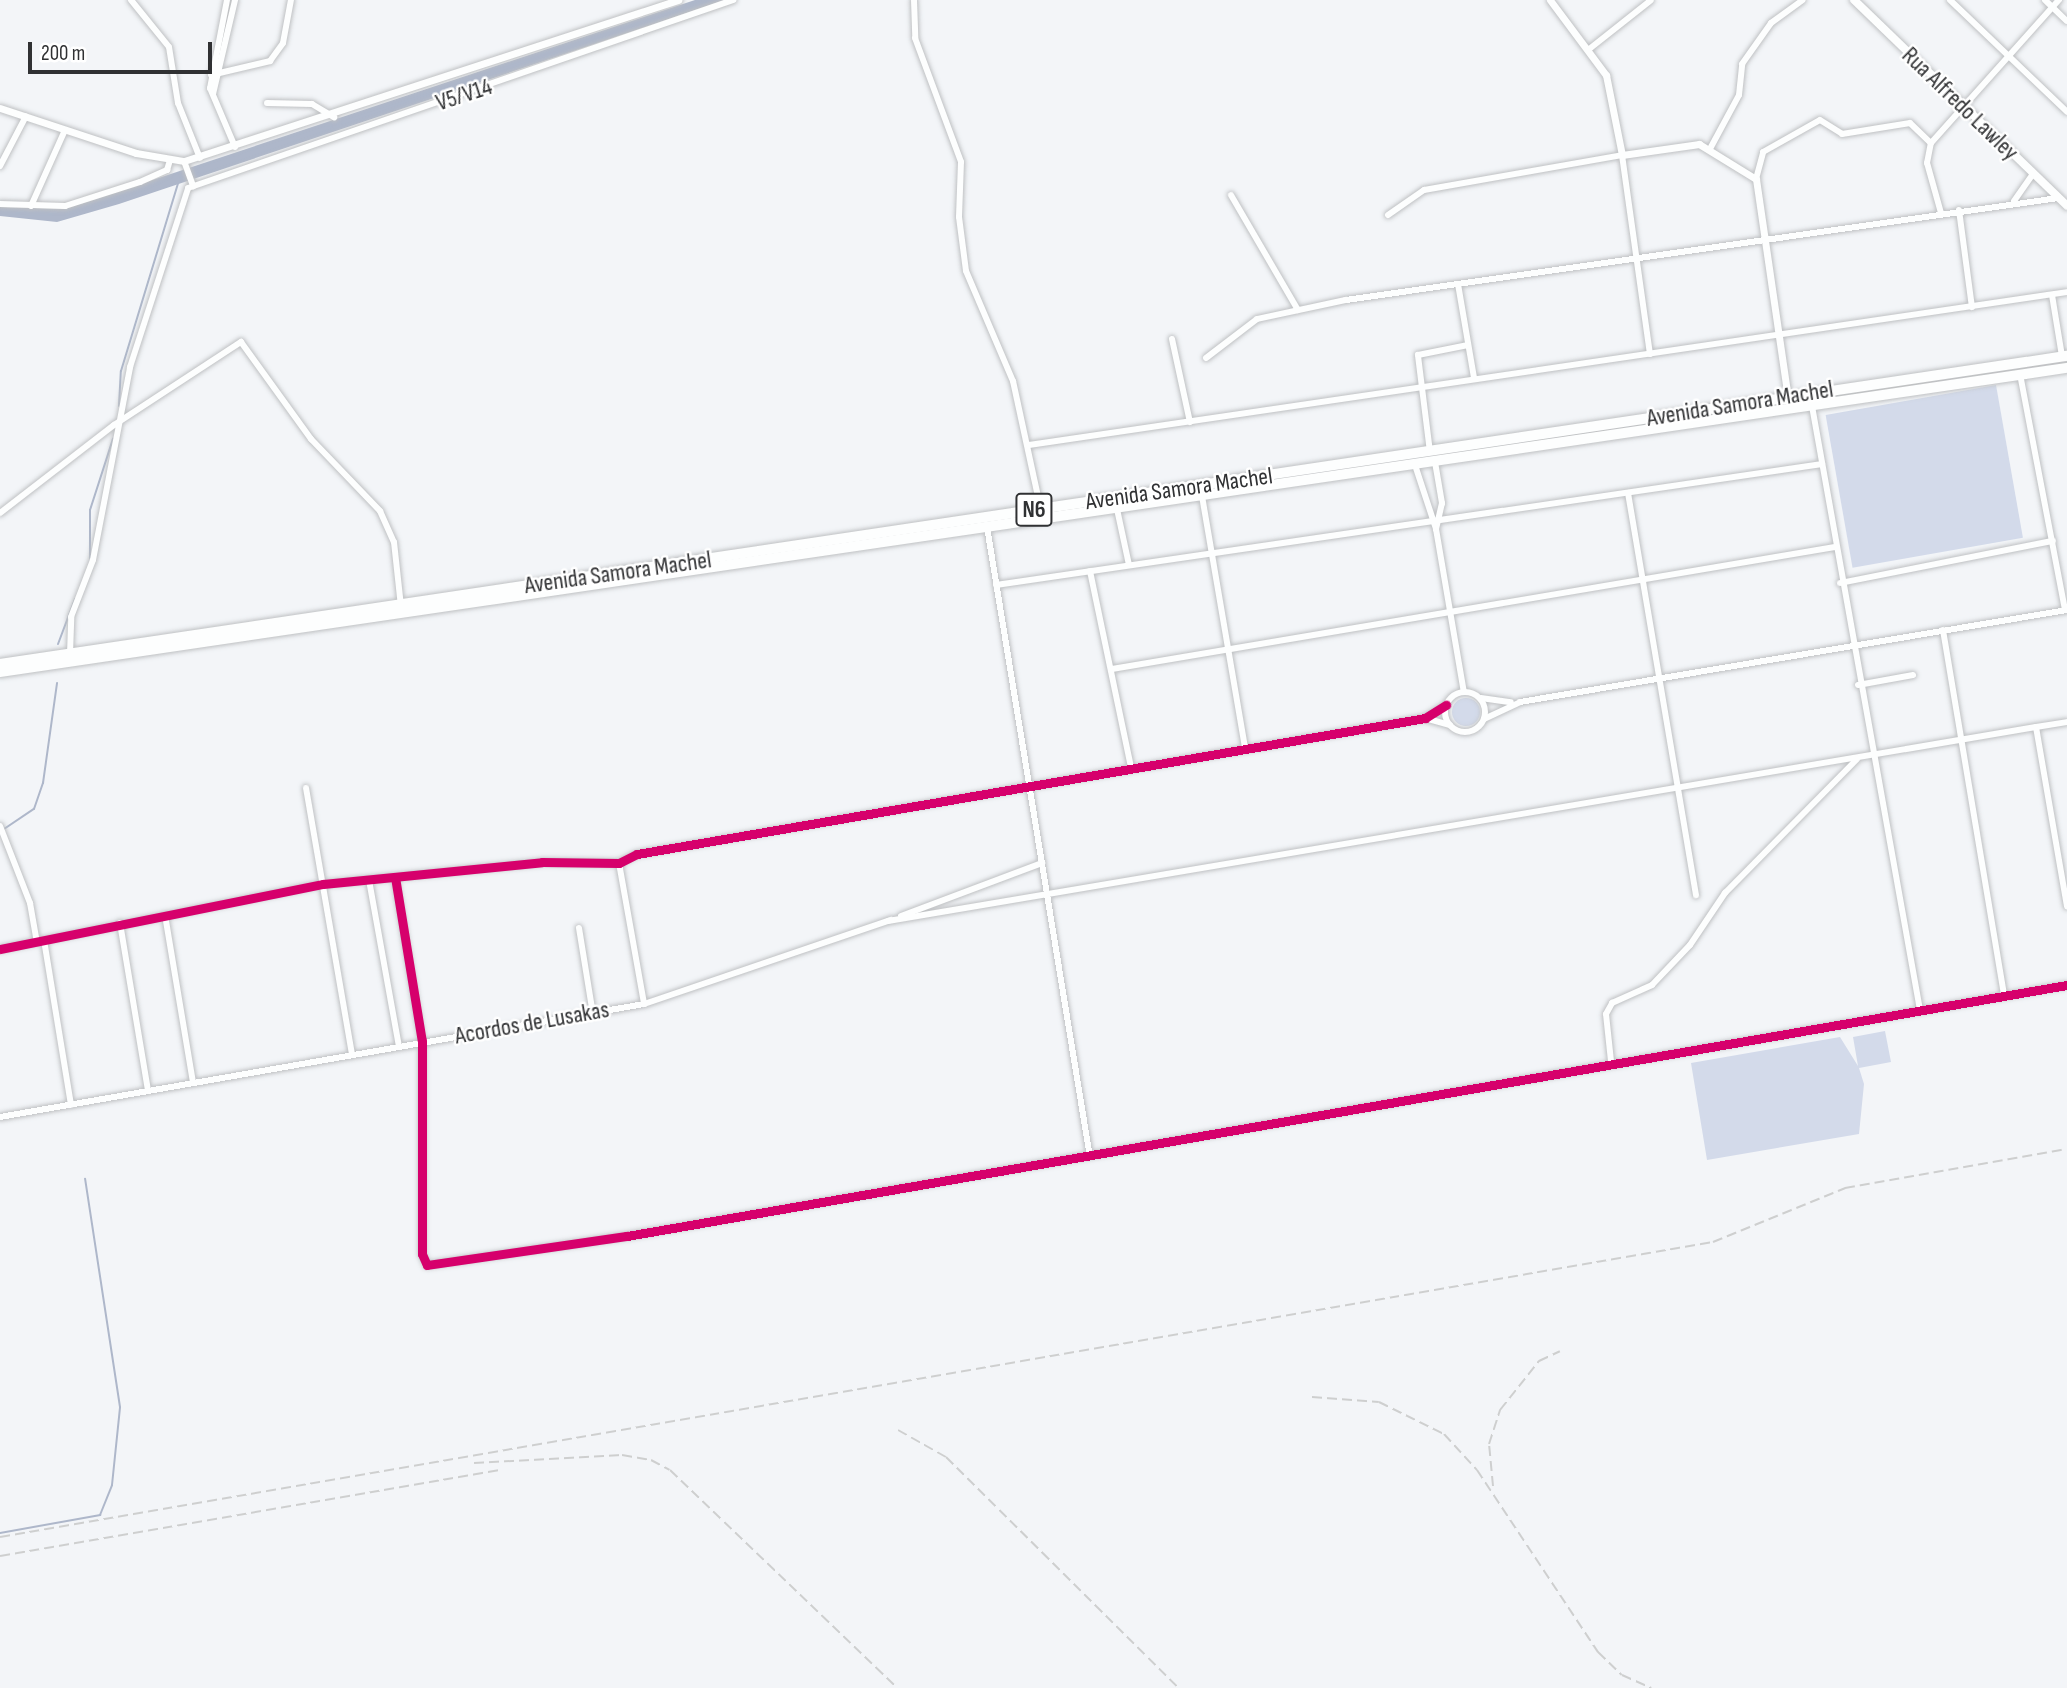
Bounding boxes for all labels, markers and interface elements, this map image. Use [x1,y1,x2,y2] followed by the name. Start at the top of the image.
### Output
[32,28,215,72] scale bar
[41,41,85,66] text: 200 m
[1896,41,2024,167] street label: Rua Alfredo Lawley
[432,72,496,118] street label: V5/V14
[1645,375,1835,433] street label: Avenida Samora Machel
[1084,462,1274,516] street label: Avenida Samora Machel
[1015,490,1053,530] road number: N6
[523,546,713,600] street label: Avenida Samora Machel
[453,995,611,1051] street label: Acordos de Lusakas

